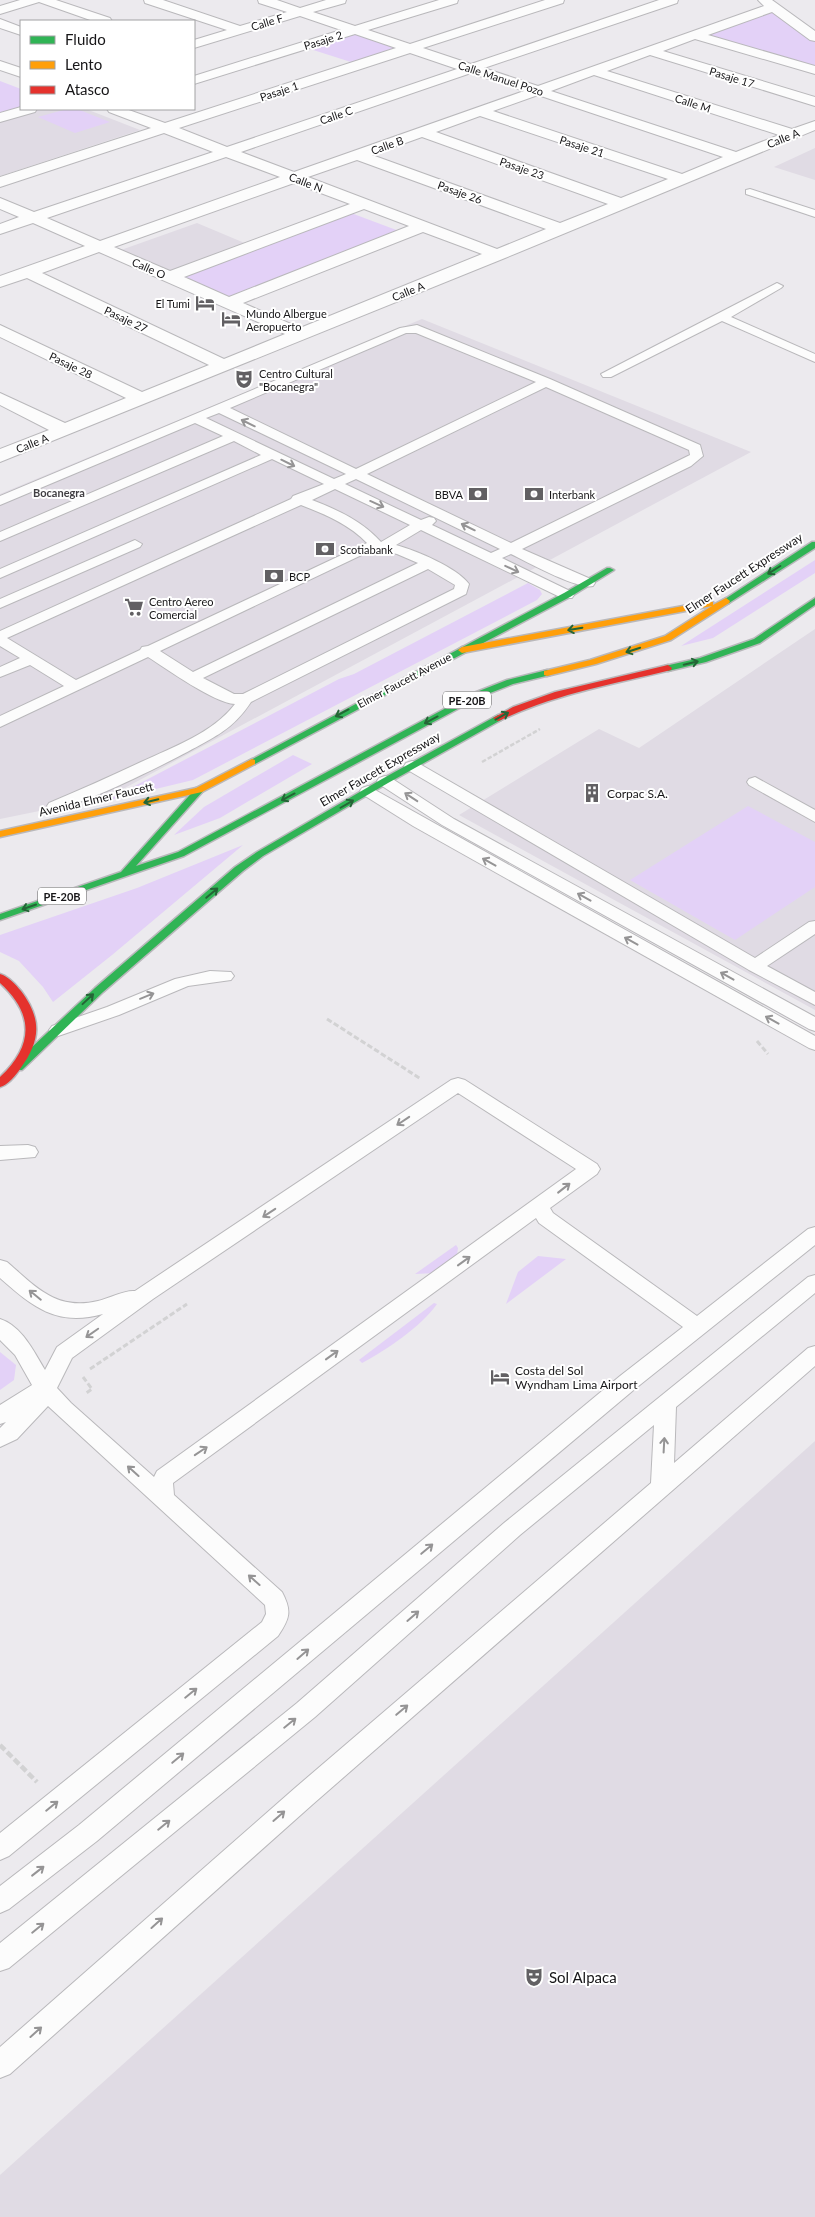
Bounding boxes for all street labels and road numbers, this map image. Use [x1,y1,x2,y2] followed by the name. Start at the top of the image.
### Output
[249,11,285,33] street label: Calle F
[302,28,344,52] street label: Pasaje 2
[457,58,545,98] street label: Calle Manuel Pozo
[708,64,756,90] street label: Pasaje 17
[258,79,300,103] street label: Pasaje 1
[673,91,713,115] street label: Calle M
[318,103,355,127] street label: Calle C
[765,125,802,150] street label: Calle A
[369,133,405,157] street label: Calle B
[558,133,606,159] street label: Pasaje 21
[498,154,546,182] street label: Pasaje 23
[287,170,325,194] street label: Calle N
[436,178,484,206] street label: Pasaje 26
[130,255,168,281] street label: Calle O
[390,278,427,303] street label: Calle A
[102,303,150,335] street label: Pasaje 27
[47,349,95,381] street label: Pasaje 28
[14,430,51,455] street label: Calle A
[683,529,806,617] street label: Elmer Faucett Expressway
[355,650,453,710] street label: Elmer Faucett Avenue
[443,692,491,708] road number: PE-20B
[317,728,444,810] street label: Elmer Faucett Expressway
[37,778,156,819] street label: Avenida Elmer Faucett
[38,888,86,904] road number: PE-20B

